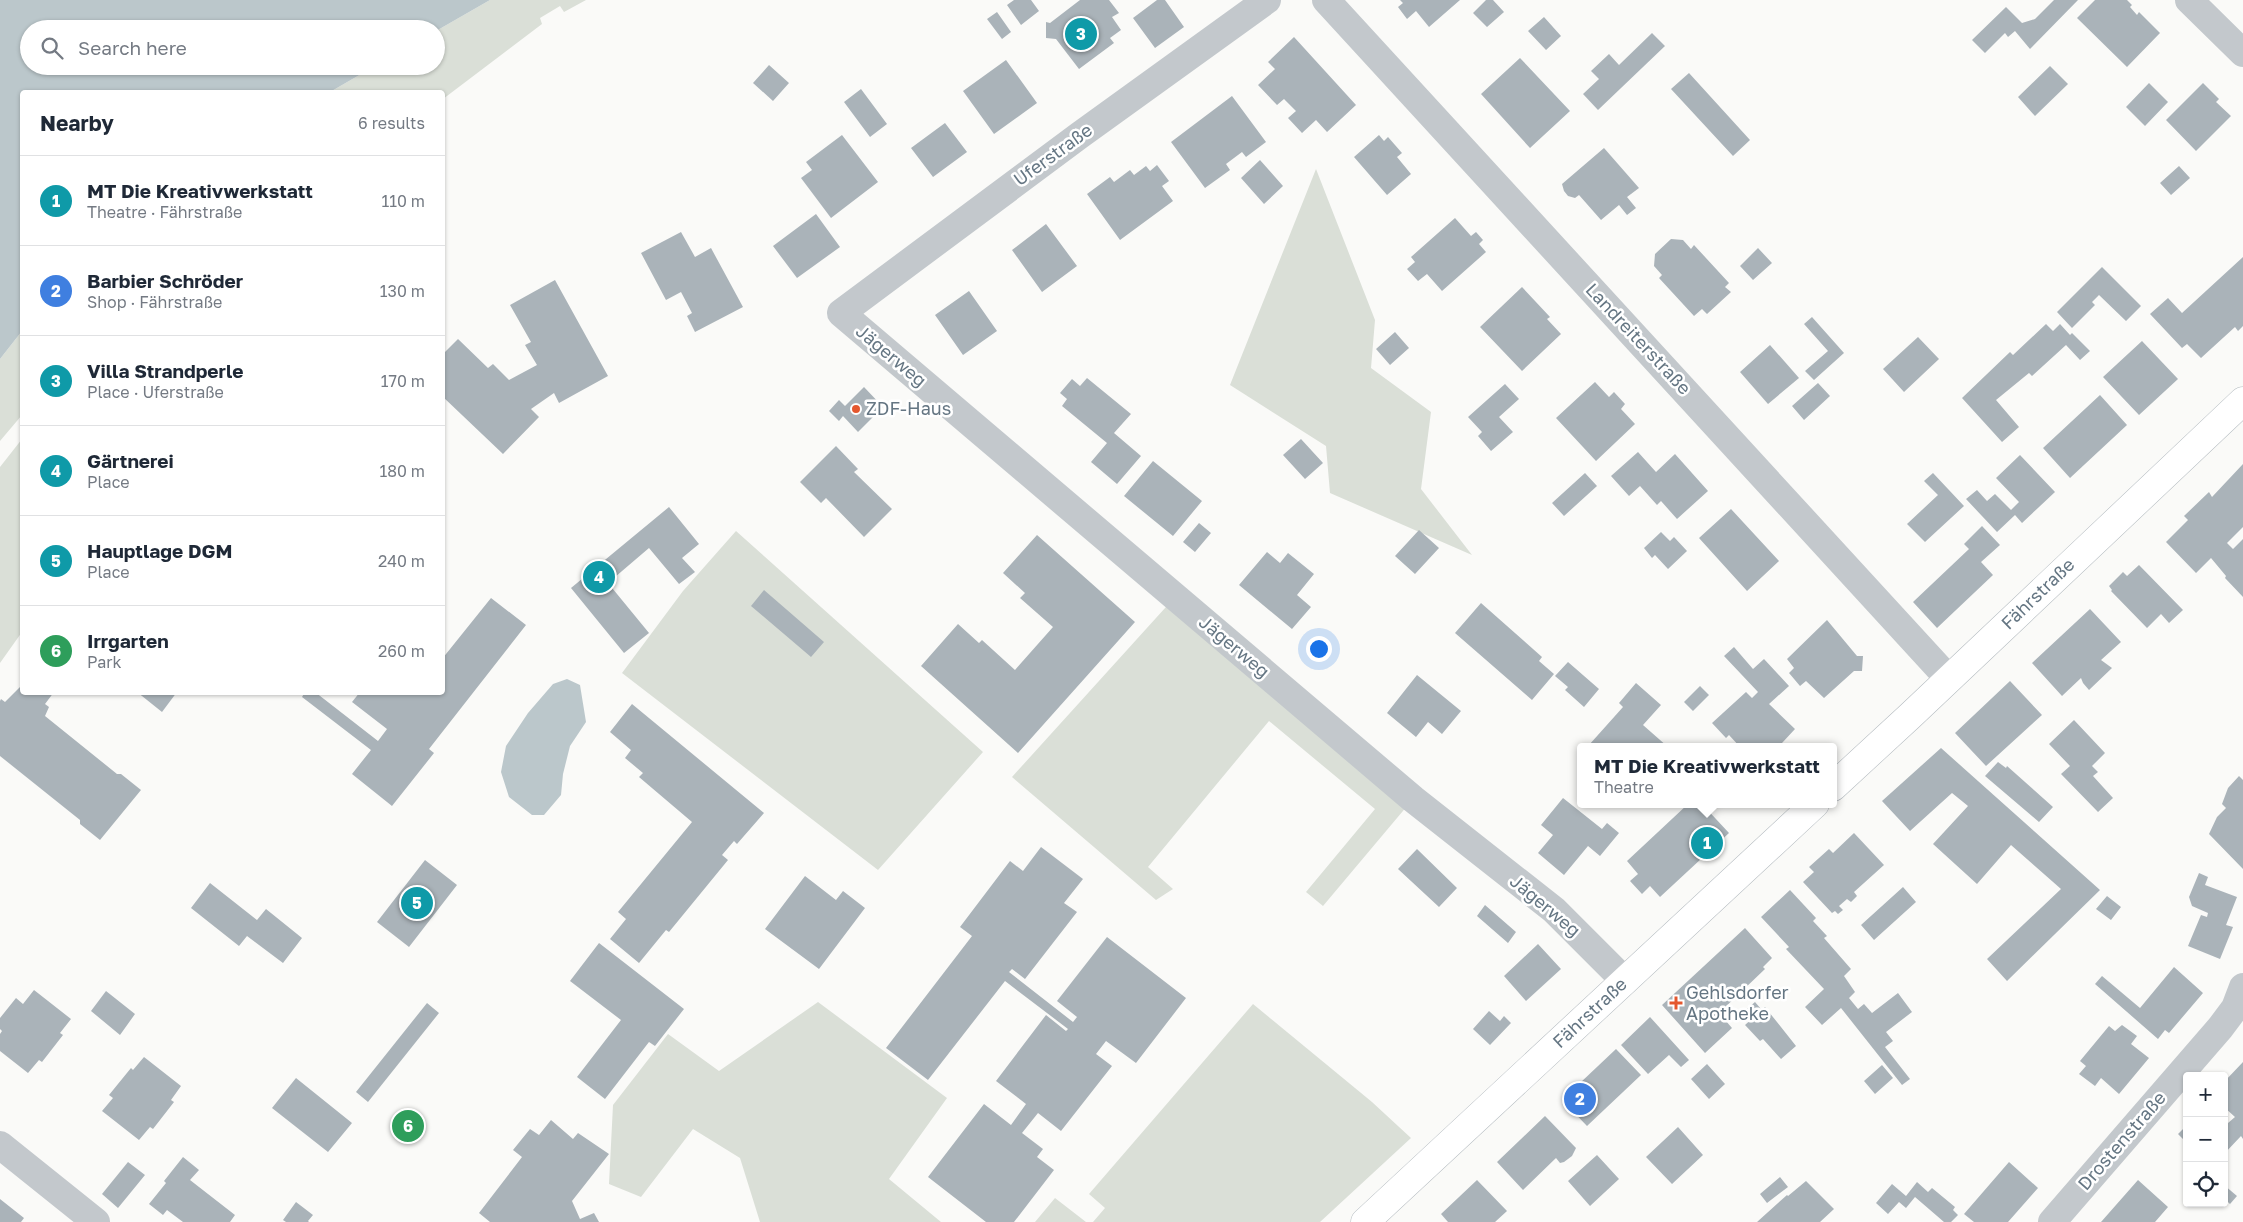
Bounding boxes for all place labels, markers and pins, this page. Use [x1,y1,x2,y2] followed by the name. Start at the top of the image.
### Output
[1065,15,1097,53] pin: 3
[866,397,951,419] place label: ZDF-Haus
[850,403,862,415] marker: ZDF-Haus
[583,558,615,596] pin: 4
[1691,824,1723,862] pin: 1
[401,884,433,922] pin: 5
[1686,981,1789,1024] place label: Gehlsdorfer Apotheke
[1670,997,1682,1009] marker: Gehlsdorfer Apotheke
[1564,1080,1596,1118] pin: 2
[392,1107,424,1145] pin: 6

